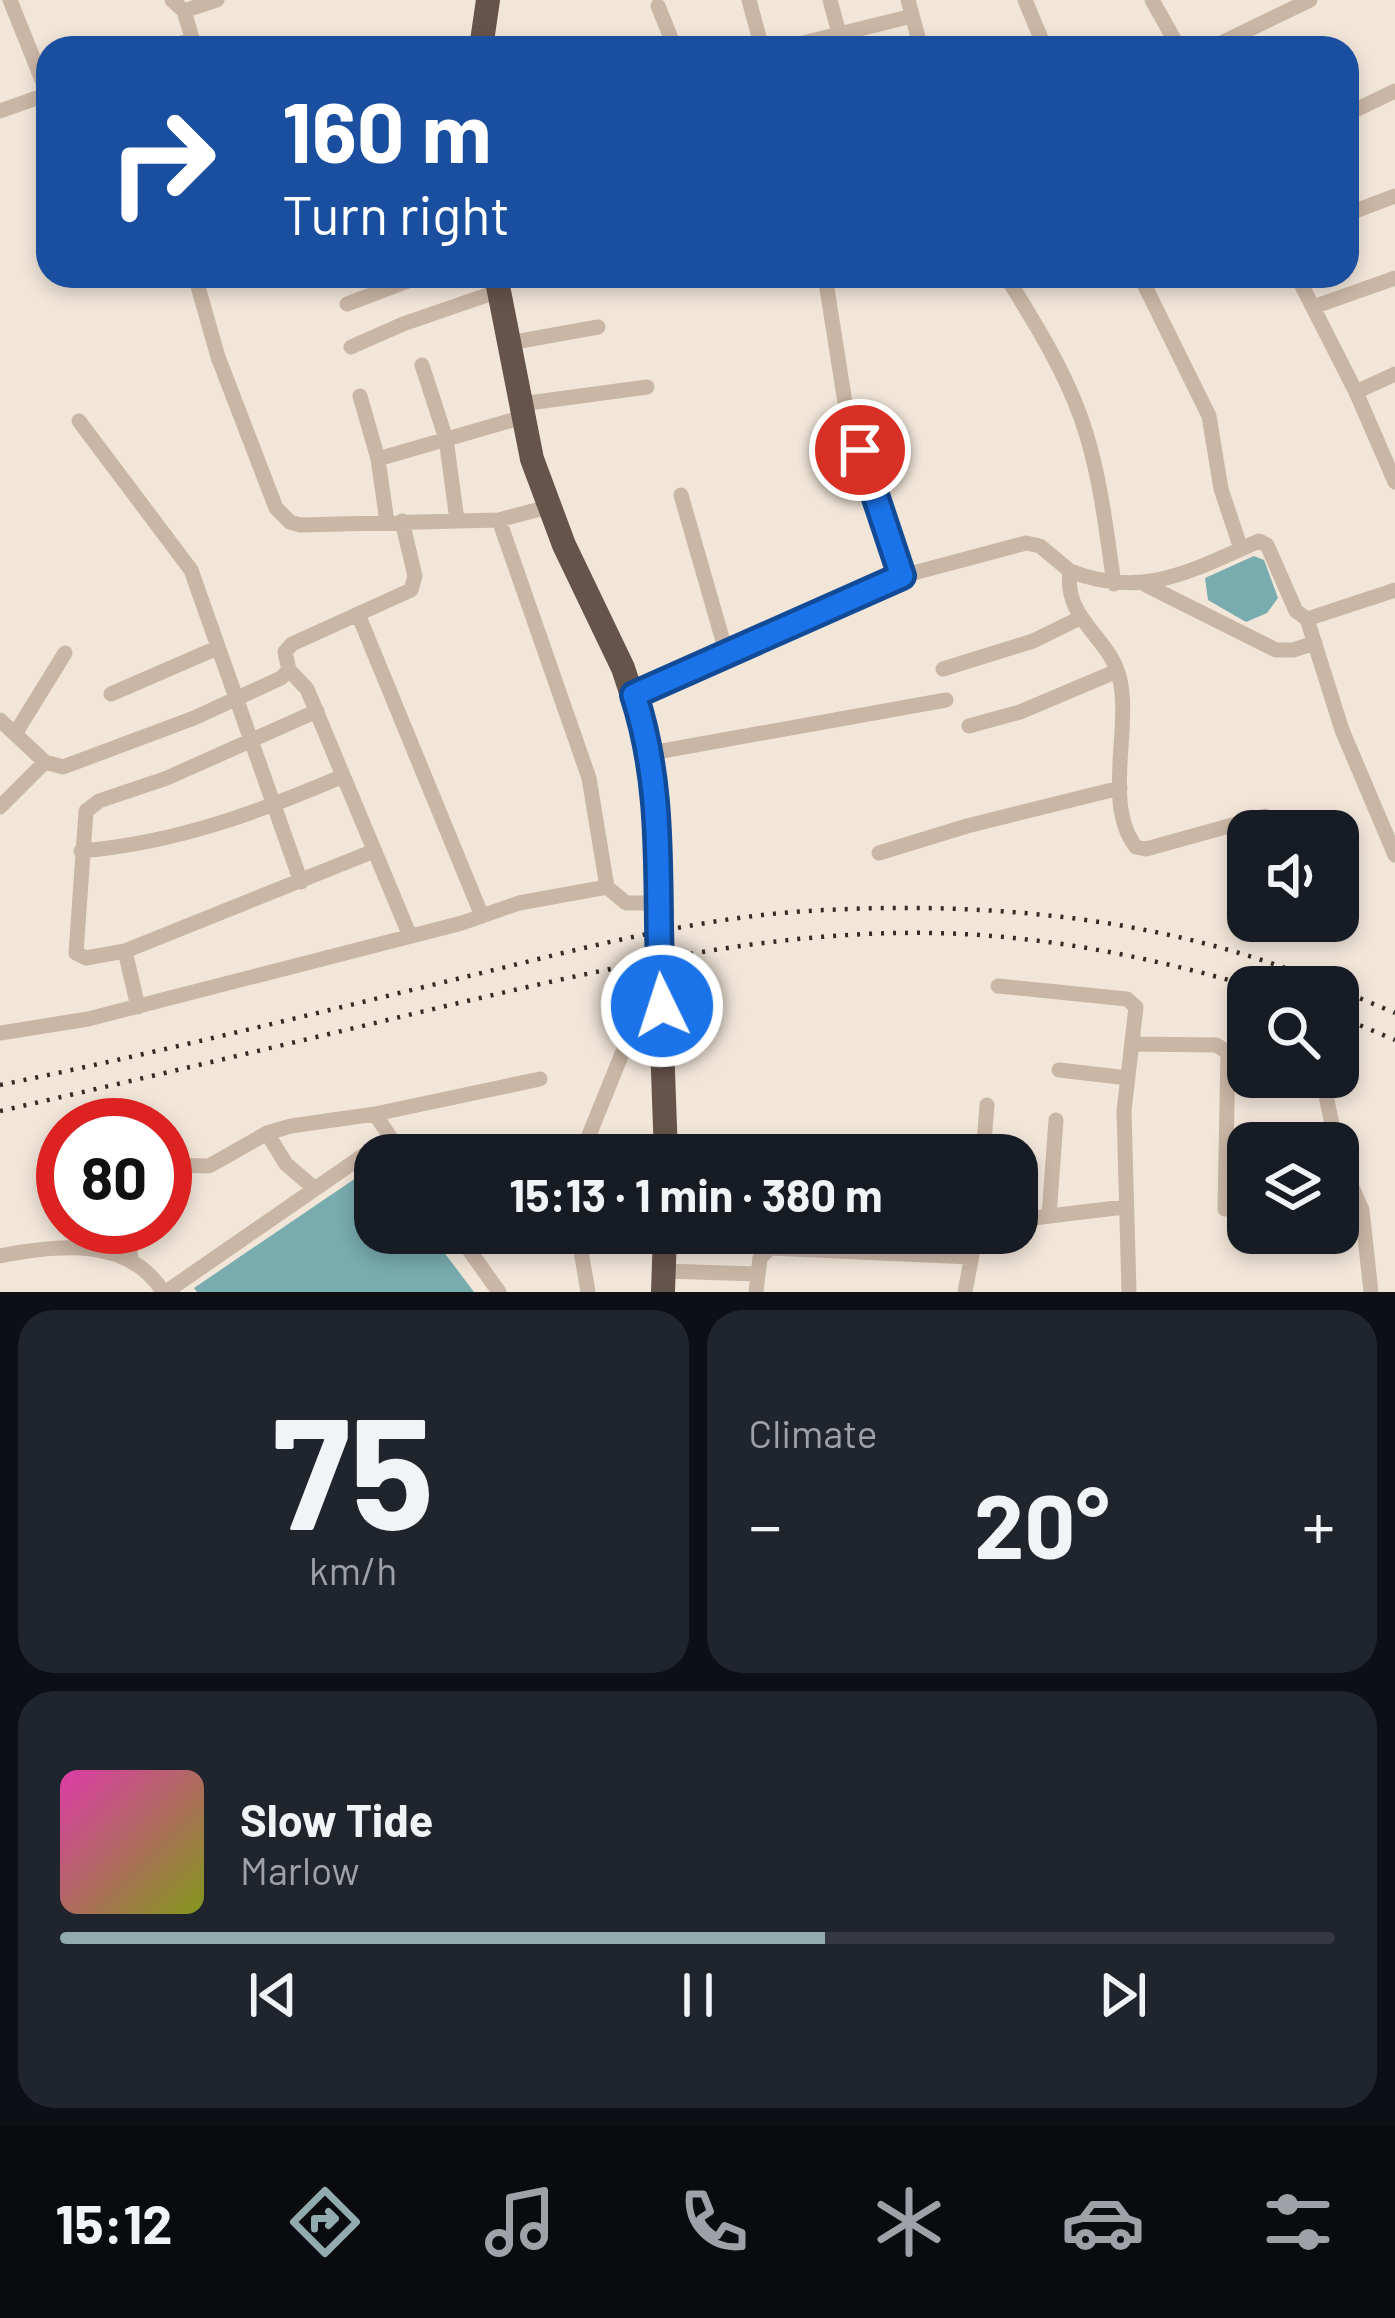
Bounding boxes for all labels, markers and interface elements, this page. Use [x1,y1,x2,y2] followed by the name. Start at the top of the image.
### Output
[282,79,492,180] text: 160 m
[84,84,240,240] icon: right
[282,181,510,246] text: Turn right
[809,399,911,501] pin
[827,417,893,483] icon: arrive
[1227,810,1359,1254] map controls
[1227,810,1359,942] button: sound
[599,943,725,1069] position arrow
[1227,966,1359,1098] button: search
[36,1098,192,1254] speed limit sign: 80
[1227,1122,1359,1254] button: layers
[509,1167,883,1221] text: 15:13 · 1 min · 380 m
[273,1374,434,1561] text: 75
[749,1409,878,1456] text: Climate
[974,1469,1110,1577] text: 20°
[749,1484,782,1563] text: −
[1302,1484,1335,1563] text: +
[309,1546,397,1593] text: km/h
[240,1792,433,1846] text: Slow Tide
[240,1846,360,1893] text: Marlow
[240,1962,306,2028] icon: previous
[665,1962,731,2028] icon: pause
[1090,1962,1156,2028] icon: next
[283,2180,367,2264] icon: directions
[478,2180,562,2264] icon: music
[672,2180,756,2264] icon: phone
[867,2180,951,2264] icon: climate
[1061,2180,1145,2264] icon: car
[1256,2180,1340,2264] icon: filters
[55,2190,173,2255] text: 15:12

